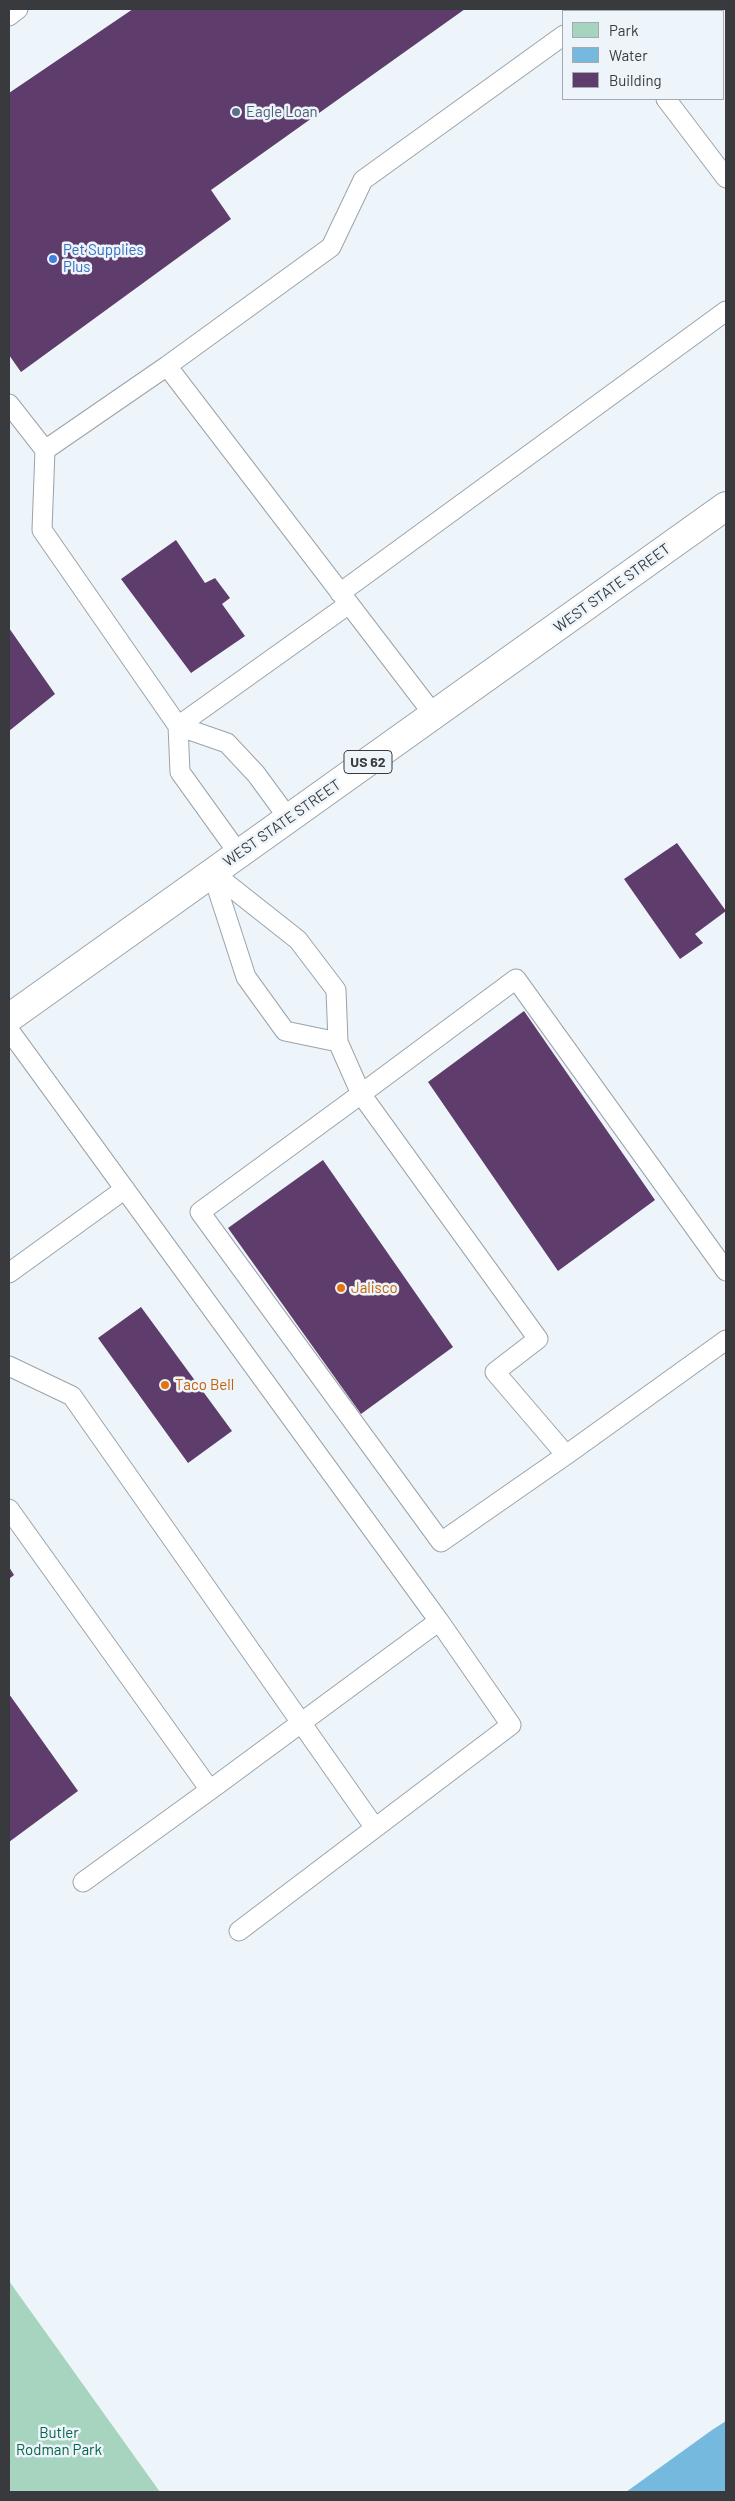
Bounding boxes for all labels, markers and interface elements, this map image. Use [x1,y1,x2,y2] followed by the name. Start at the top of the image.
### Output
[562,10,725,100] legend
[609,21,638,39] text: Park
[609,46,648,64] text: Water
[609,71,662,89] text: Building
[246,103,318,121] place label: Eagle Loan
[230,106,242,118] marker: Eagle Loan
[63,241,144,276] place label: Pet Supplies Plus
[47,253,59,265] marker: Pet Supplies Plus
[550,540,674,636] street label: WEST STATE STREET
[344,750,392,774] road number: US 62
[220,776,344,870] street label: WEST STATE STREET
[351,1279,398,1297] place label: Jalisco
[335,1282,347,1294] marker: Jalisco
[175,1376,234,1394] place label: Taco Bell
[159,1379,171,1391] marker: Taco Bell
[16,2424,102,2459] park label: Butler Rodman Park

